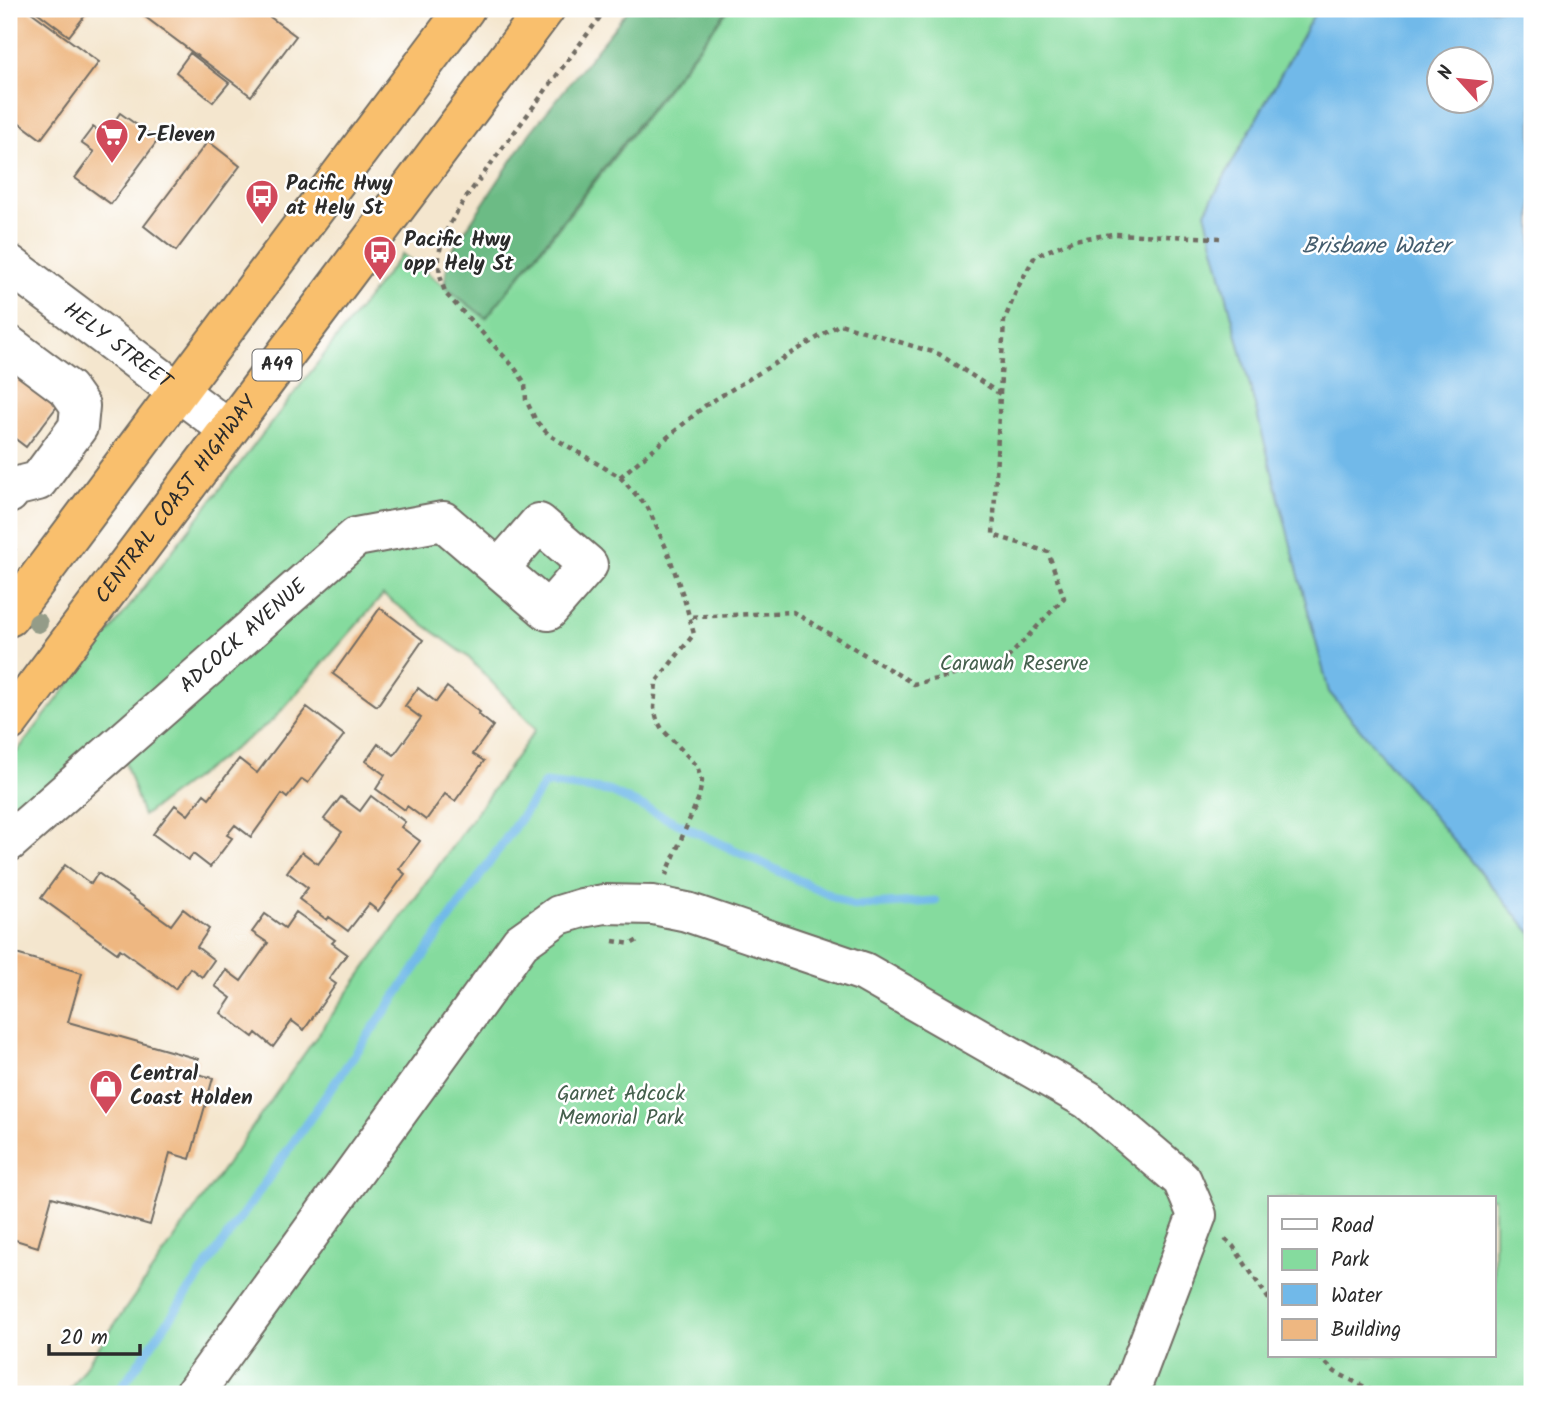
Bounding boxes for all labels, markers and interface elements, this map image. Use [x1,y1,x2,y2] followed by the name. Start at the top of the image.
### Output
[1426,46,1496,116] north arrow
[1431,61,1463,85] text: N
[93,116,131,165] supermarket icon: 7-Eleven
[136,119,215,152] place label: 7-Eleven
[286,168,393,225] place label: Pacific Hwy at Hely St
[243,177,281,226] bus stop icon: Pacific Hwy at Hely St
[404,224,514,281] place label: Pacific Hwy opp Hely St
[1302,229,1454,265] water label: Brisbane Water
[361,233,399,282] bus stop icon: Pacific Hwy opp Hely St
[56,294,180,399] street label: HELY STREET
[252,350,302,380] road number: A49
[87,388,266,611] street label: CENTRAL COAST HIGHWAY
[172,570,315,701] street label: ADCOCK AVENUE
[940,648,1089,681] park label: Carawah Reserve
[130,1058,253,1115] place label: Central Coast Holden
[87,1067,125,1116] shop icon: Central Coast Holden
[557,1078,685,1135] park label: Garnet Adcock Memorial Park
[1268,1196,1496,1358] legend
[1331,1210,1374,1243] text: Road
[1331,1244,1369,1277] text: Park
[1331,1280,1383,1313] text: Water
[49,1312,140,1356] scale bar
[1331,1314,1401,1347] text: Building
[60,1322,108,1355] text: 20 m

